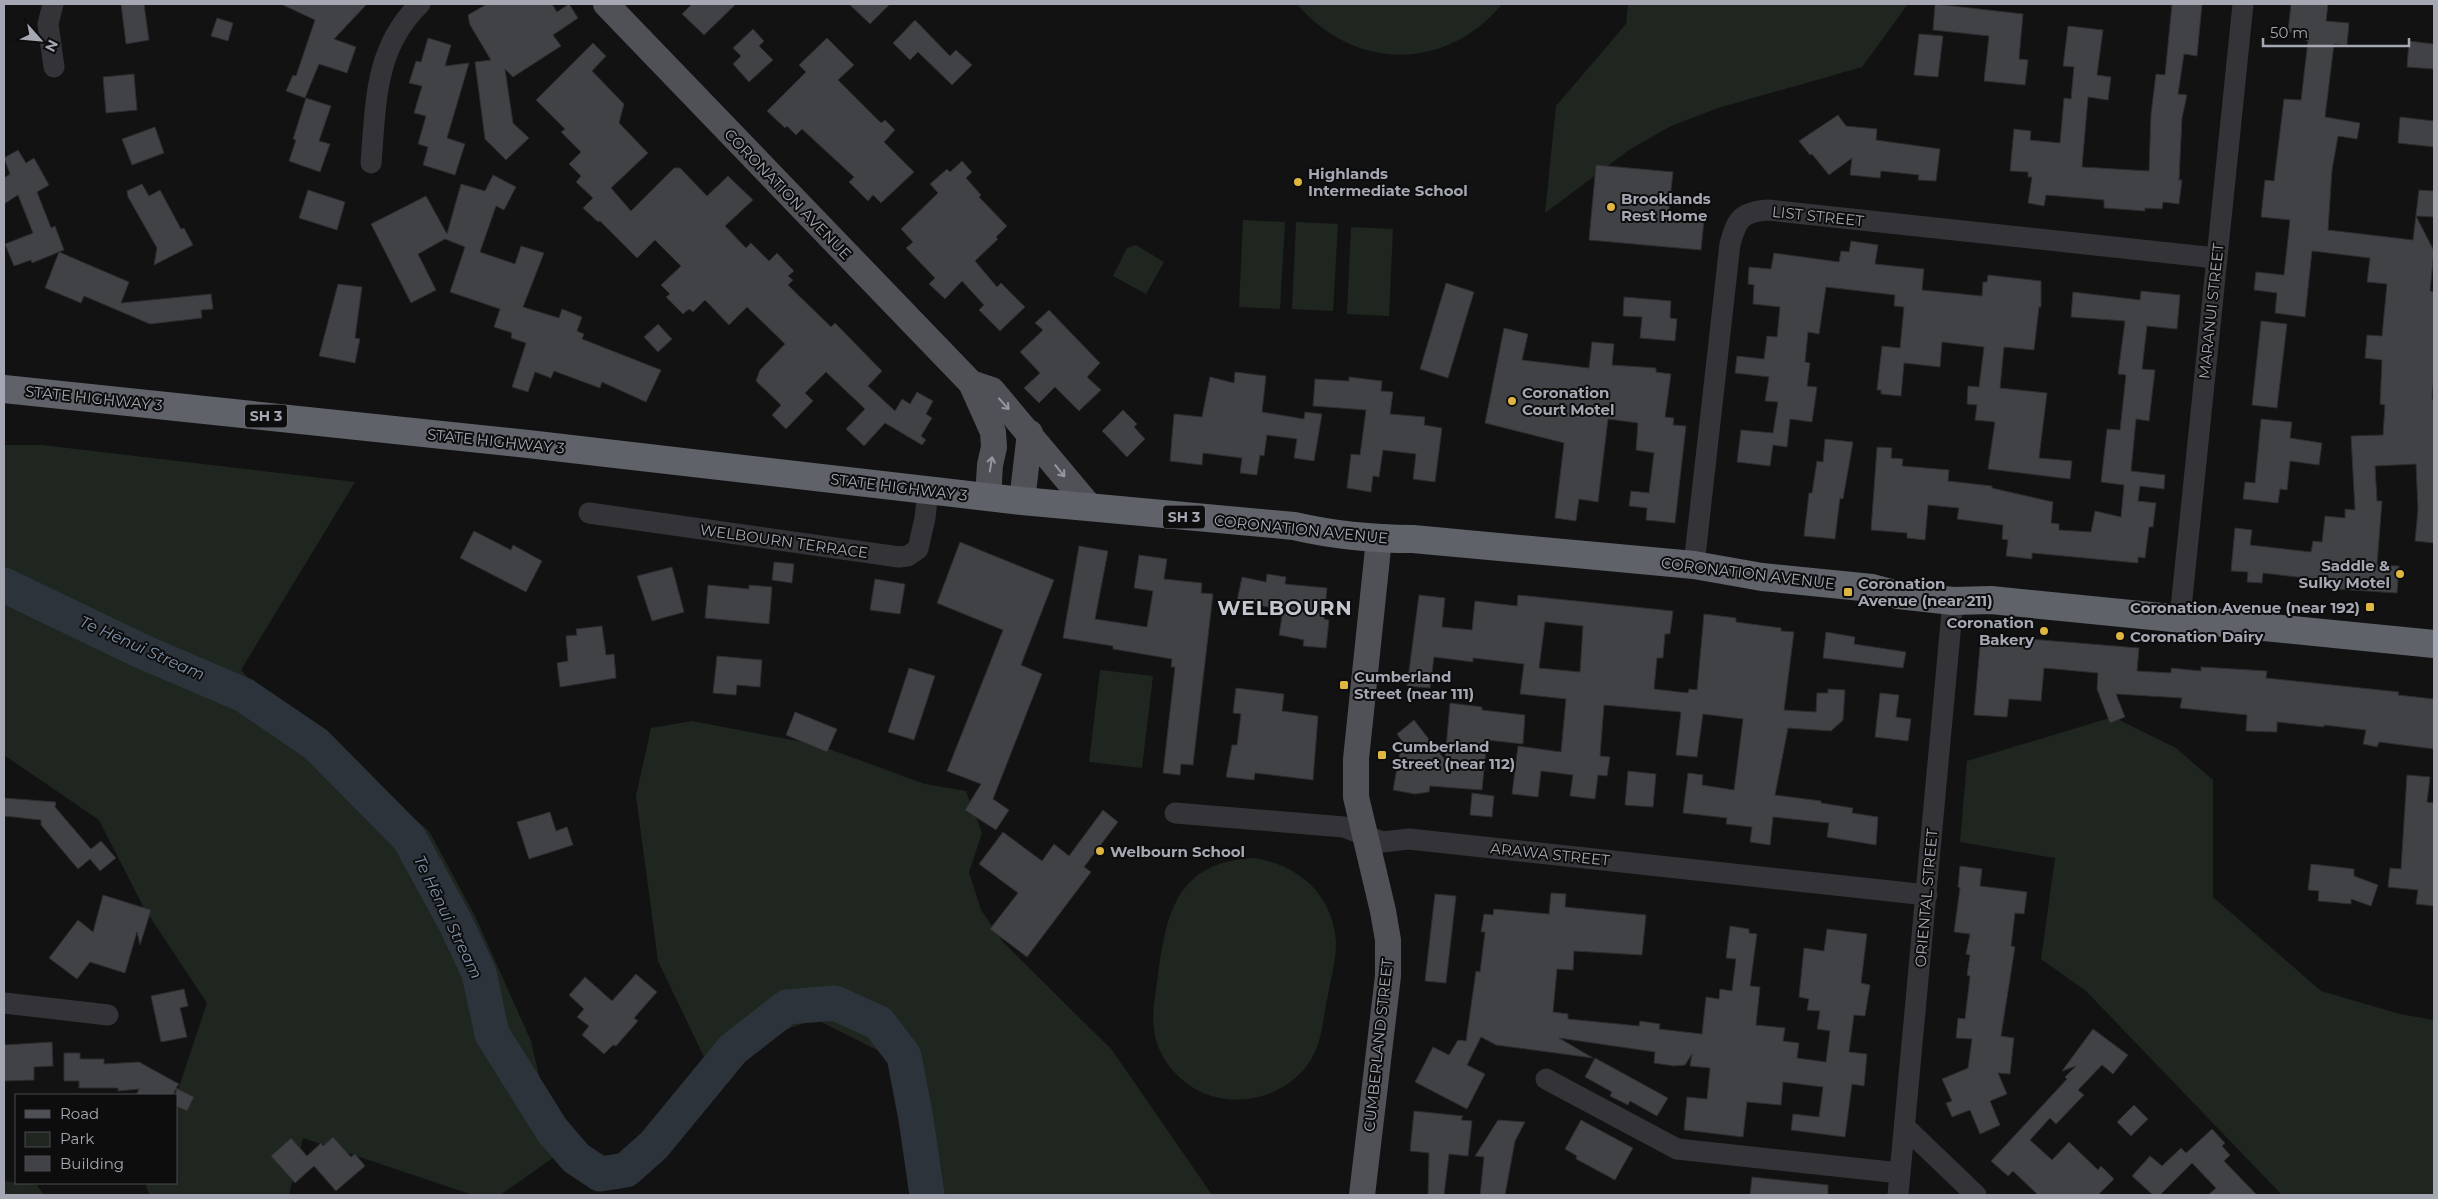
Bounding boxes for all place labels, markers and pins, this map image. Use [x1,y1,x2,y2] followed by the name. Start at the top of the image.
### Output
[1308,164,1468,200] place label: Highlands Intermediate School
[1292,176,1304,188] marker: Highlands Intermediate School
[1621,189,1711,225] place label: Brooklands Rest Home
[1605,201,1617,213] marker: Brooklands Rest Home
[1522,383,1615,419] place label: Coronation Court Motel
[1506,395,1518,407] marker: Coronation Court Motel
[2299,556,2390,592] place label: Saddle & Sulky Motel
[2394,568,2406,580] marker: Saddle & Sulky Motel
[1857,574,1993,610] place label: Coronation Avenue (near 211)
[1842,586,1854,598] marker: Coronation Avenue (near 211)
[2130,598,2360,617] place label: Coronation Avenue (near 192)
[2364,601,2376,613] marker: Coronation Avenue (near 192)
[1947,613,2035,649] place label: Coronation Bakery
[2038,625,2050,637] marker: Coronation Bakery
[2130,627,2264,646] place label: Coronation Dairy
[2114,630,2126,642] marker: Coronation Dairy
[1354,667,1474,703] place label: Cumberland Street (near 111)
[1338,679,1350,691] marker: Cumberland Street (near 111)
[1392,737,1515,773] place label: Cumberland Street (near 112)
[1376,749,1388,761] marker: Cumberland Street (near 112)
[1110,842,1245,861] place label: Welbourn School
[1094,845,1106,857] marker: Welbourn School

